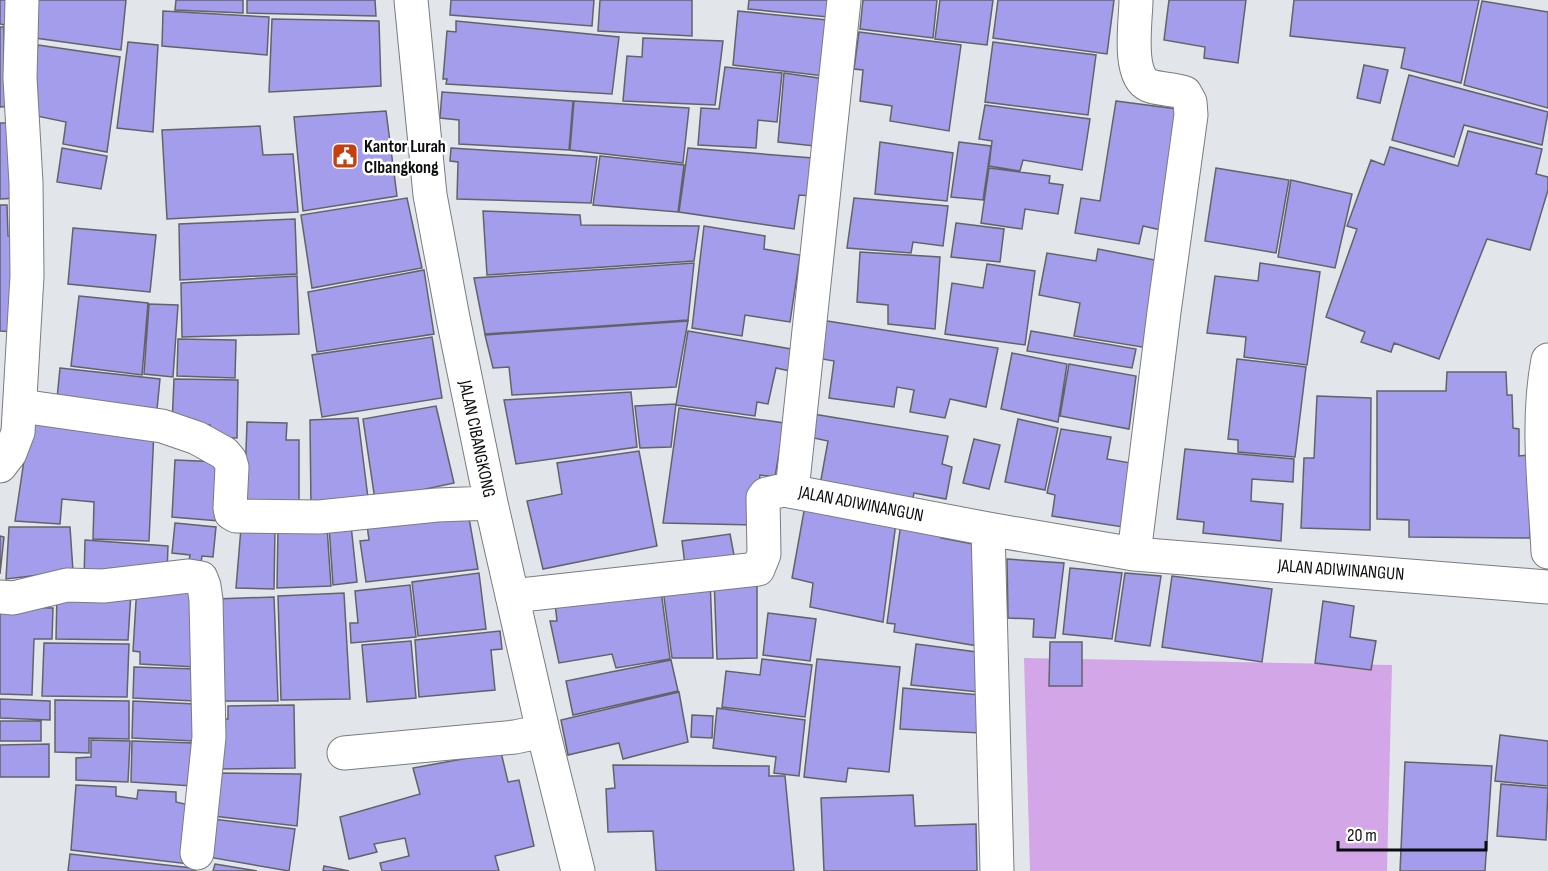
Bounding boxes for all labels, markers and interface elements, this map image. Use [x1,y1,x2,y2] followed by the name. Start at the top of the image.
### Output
[364,136,446,178] place label: Kantor Lurah CIbangkong
[330,141,360,171] public building icon: Kantor Lurah CIbangkong
[454,378,500,499] street label: JALAN CIBANGKONG
[796,481,925,526] street label: JALAN ADIWINANGUN
[1276,555,1405,585] street label: JALAN ADIWINANGUN
[1338,814,1486,852] scale bar
[1347,825,1377,846] text: 20 m

